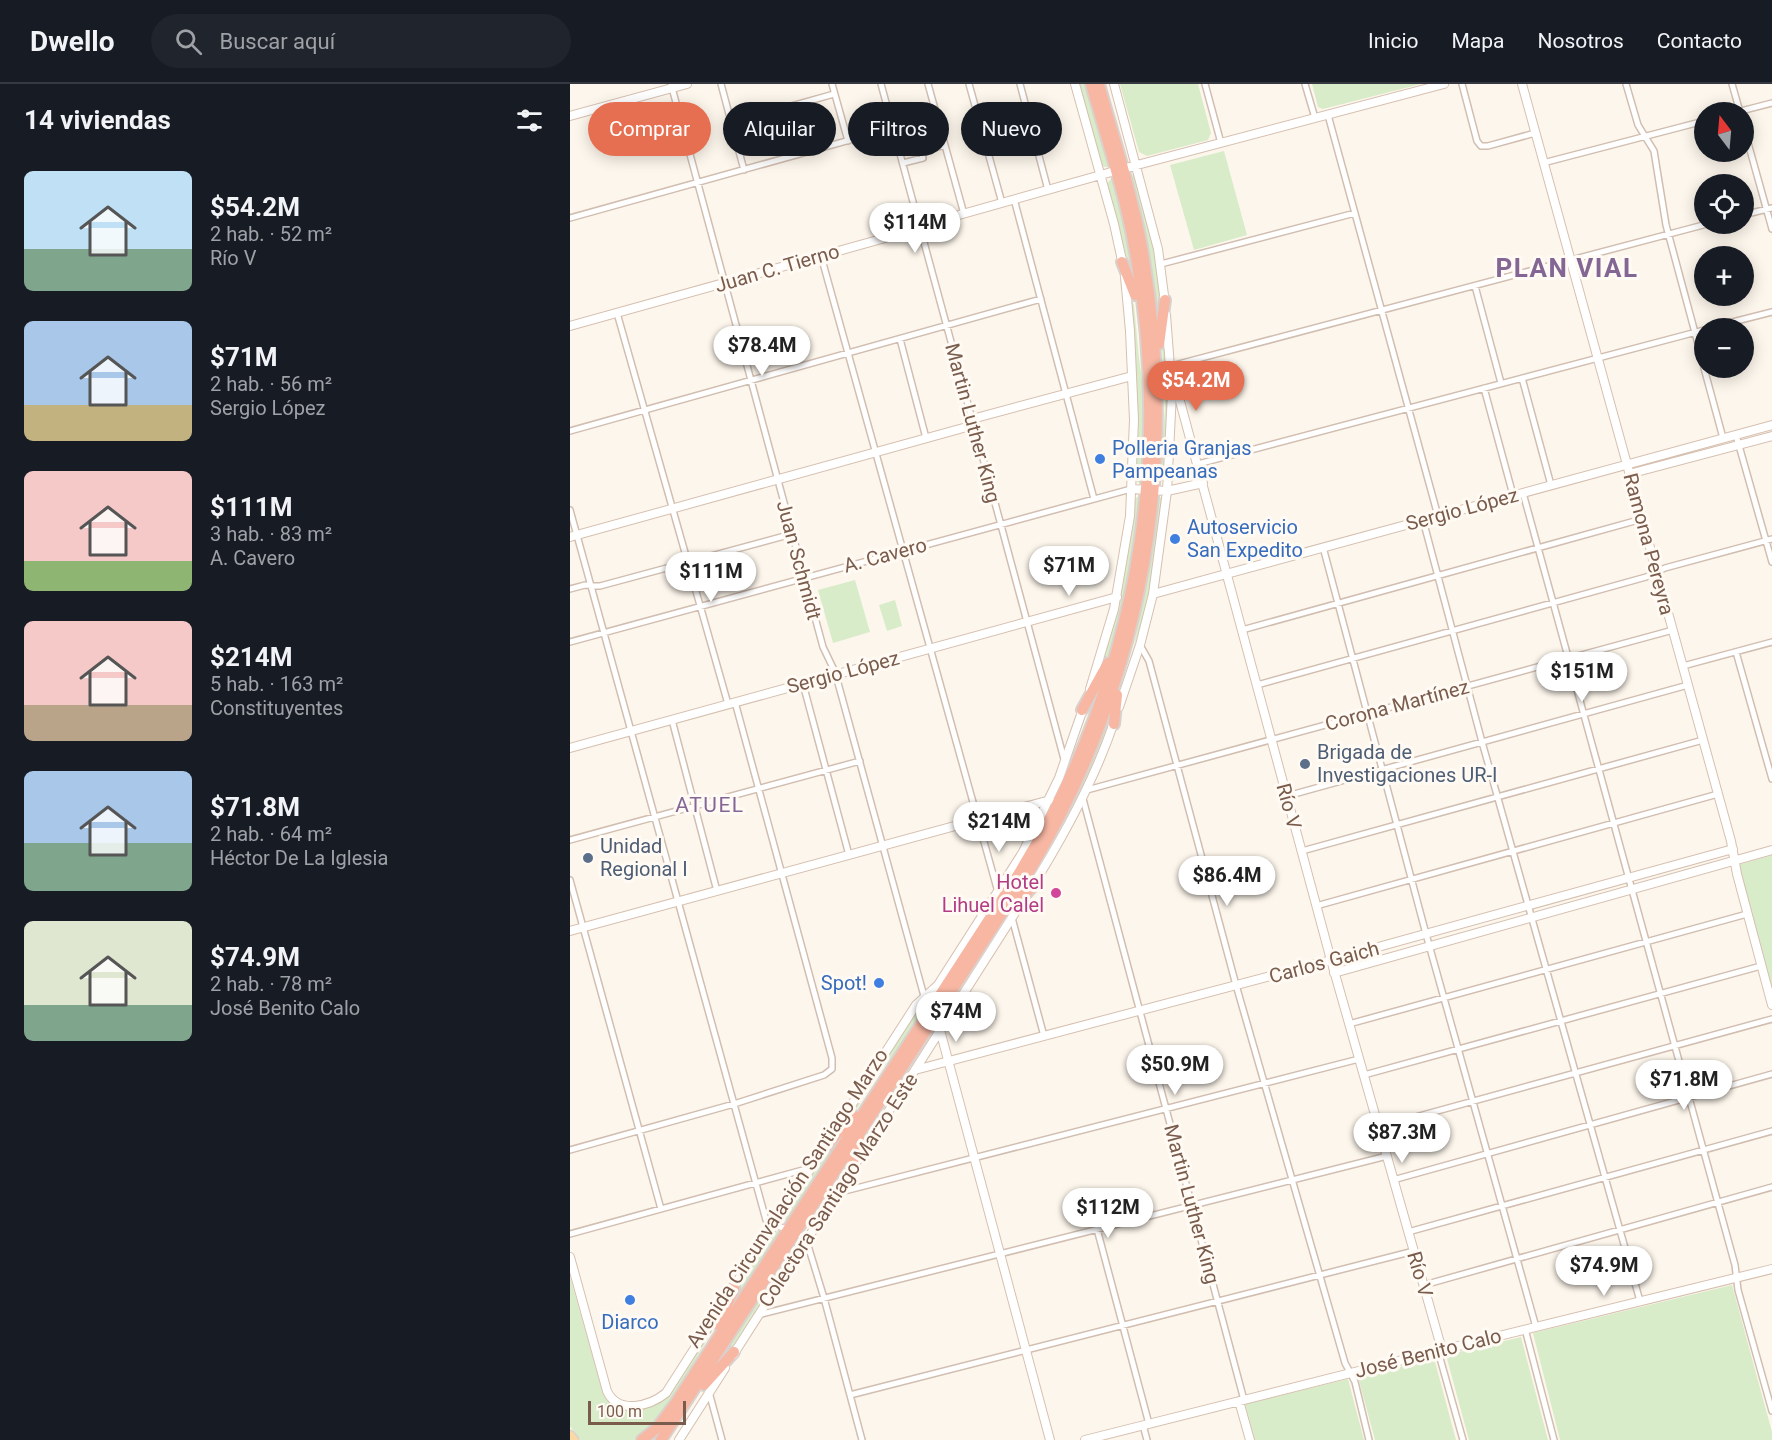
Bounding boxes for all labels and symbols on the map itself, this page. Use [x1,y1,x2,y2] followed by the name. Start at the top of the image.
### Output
[1694,102,1754,162] north arrow
[873,203,957,254] pin: $114M
[712,239,842,297] street label: Juan C. Tierno
[1495,253,1639,283] district label: PLAN VIAL
[713,326,811,377] pin: $78.4M
[940,341,1006,505] street label: Martin Luther King
[1147,361,1245,412] pin: $54.2M
[1112,436,1252,483] place label: Polleria Granjas Pampeanas
[1093,452,1107,466] marker: Polleria Granjas Pampeanas
[1619,470,1679,618] street label: Ramona Pereyra
[1403,482,1521,536] street label: Sergio López
[772,498,826,622] street label: Juan Schmidt
[1187,515,1303,562] place label: Autoservicio San Expedito
[841,532,929,578] street label: A. Cavero
[1168,532,1182,546] marker: Autoservicio San Expedito
[1033,546,1105,597] pin: $71M
[669,552,753,603] pin: $111M
[784,645,902,699] street label: Sergio López
[1540,652,1624,703] pin: $151M
[1322,674,1472,736] street label: Corona Martínez
[1317,740,1497,787] place label: Brigada de Investigaciones UR-I
[1298,757,1312,771] marker: Brigada de Investigaciones UR-I
[1271,780,1307,832] street label: Río V
[675,793,745,817] district label: ATUEL
[957,802,1041,853] pin: $214M
[600,834,688,881] place label: Unidad Regional I
[581,851,595,865] marker: Unidad Regional I
[1178,856,1276,907] pin: $86.4M
[942,870,1044,917] place label: Hotel Lihuel Calel
[1049,886,1063,900] marker: Hotel Lihuel Calel
[1266,936,1382,988] street label: Carlos Gaich
[821,971,867,995] place label: Spot!
[872,976,886,990] marker: Spot!
[920,992,992,1043] pin: $74M
[681,1044,893,1352] street label: Avenida Circunvalación Santiago Marzo
[1126,1045,1224,1096] pin: $50.9M
[1635,1060,1733,1111] pin: $71.8M
[753,1069,923,1311] street label: Colectora Santiago Marzo Este
[1353,1113,1451,1164] pin: $87.3M
[1159,1122,1225,1286] street label: Martin Luther King
[1066,1188,1150,1239] pin: $112M
[1555,1246,1653,1297] pin: $74.9M
[1402,1248,1438,1300] street label: Río V
[623,1293,637,1307] marker: Diarco
[601,1310,659,1334] place label: Diarco
[1352,1323,1504,1383] street label: José Benito Calo
[588,1398,686,1426] scale bar

